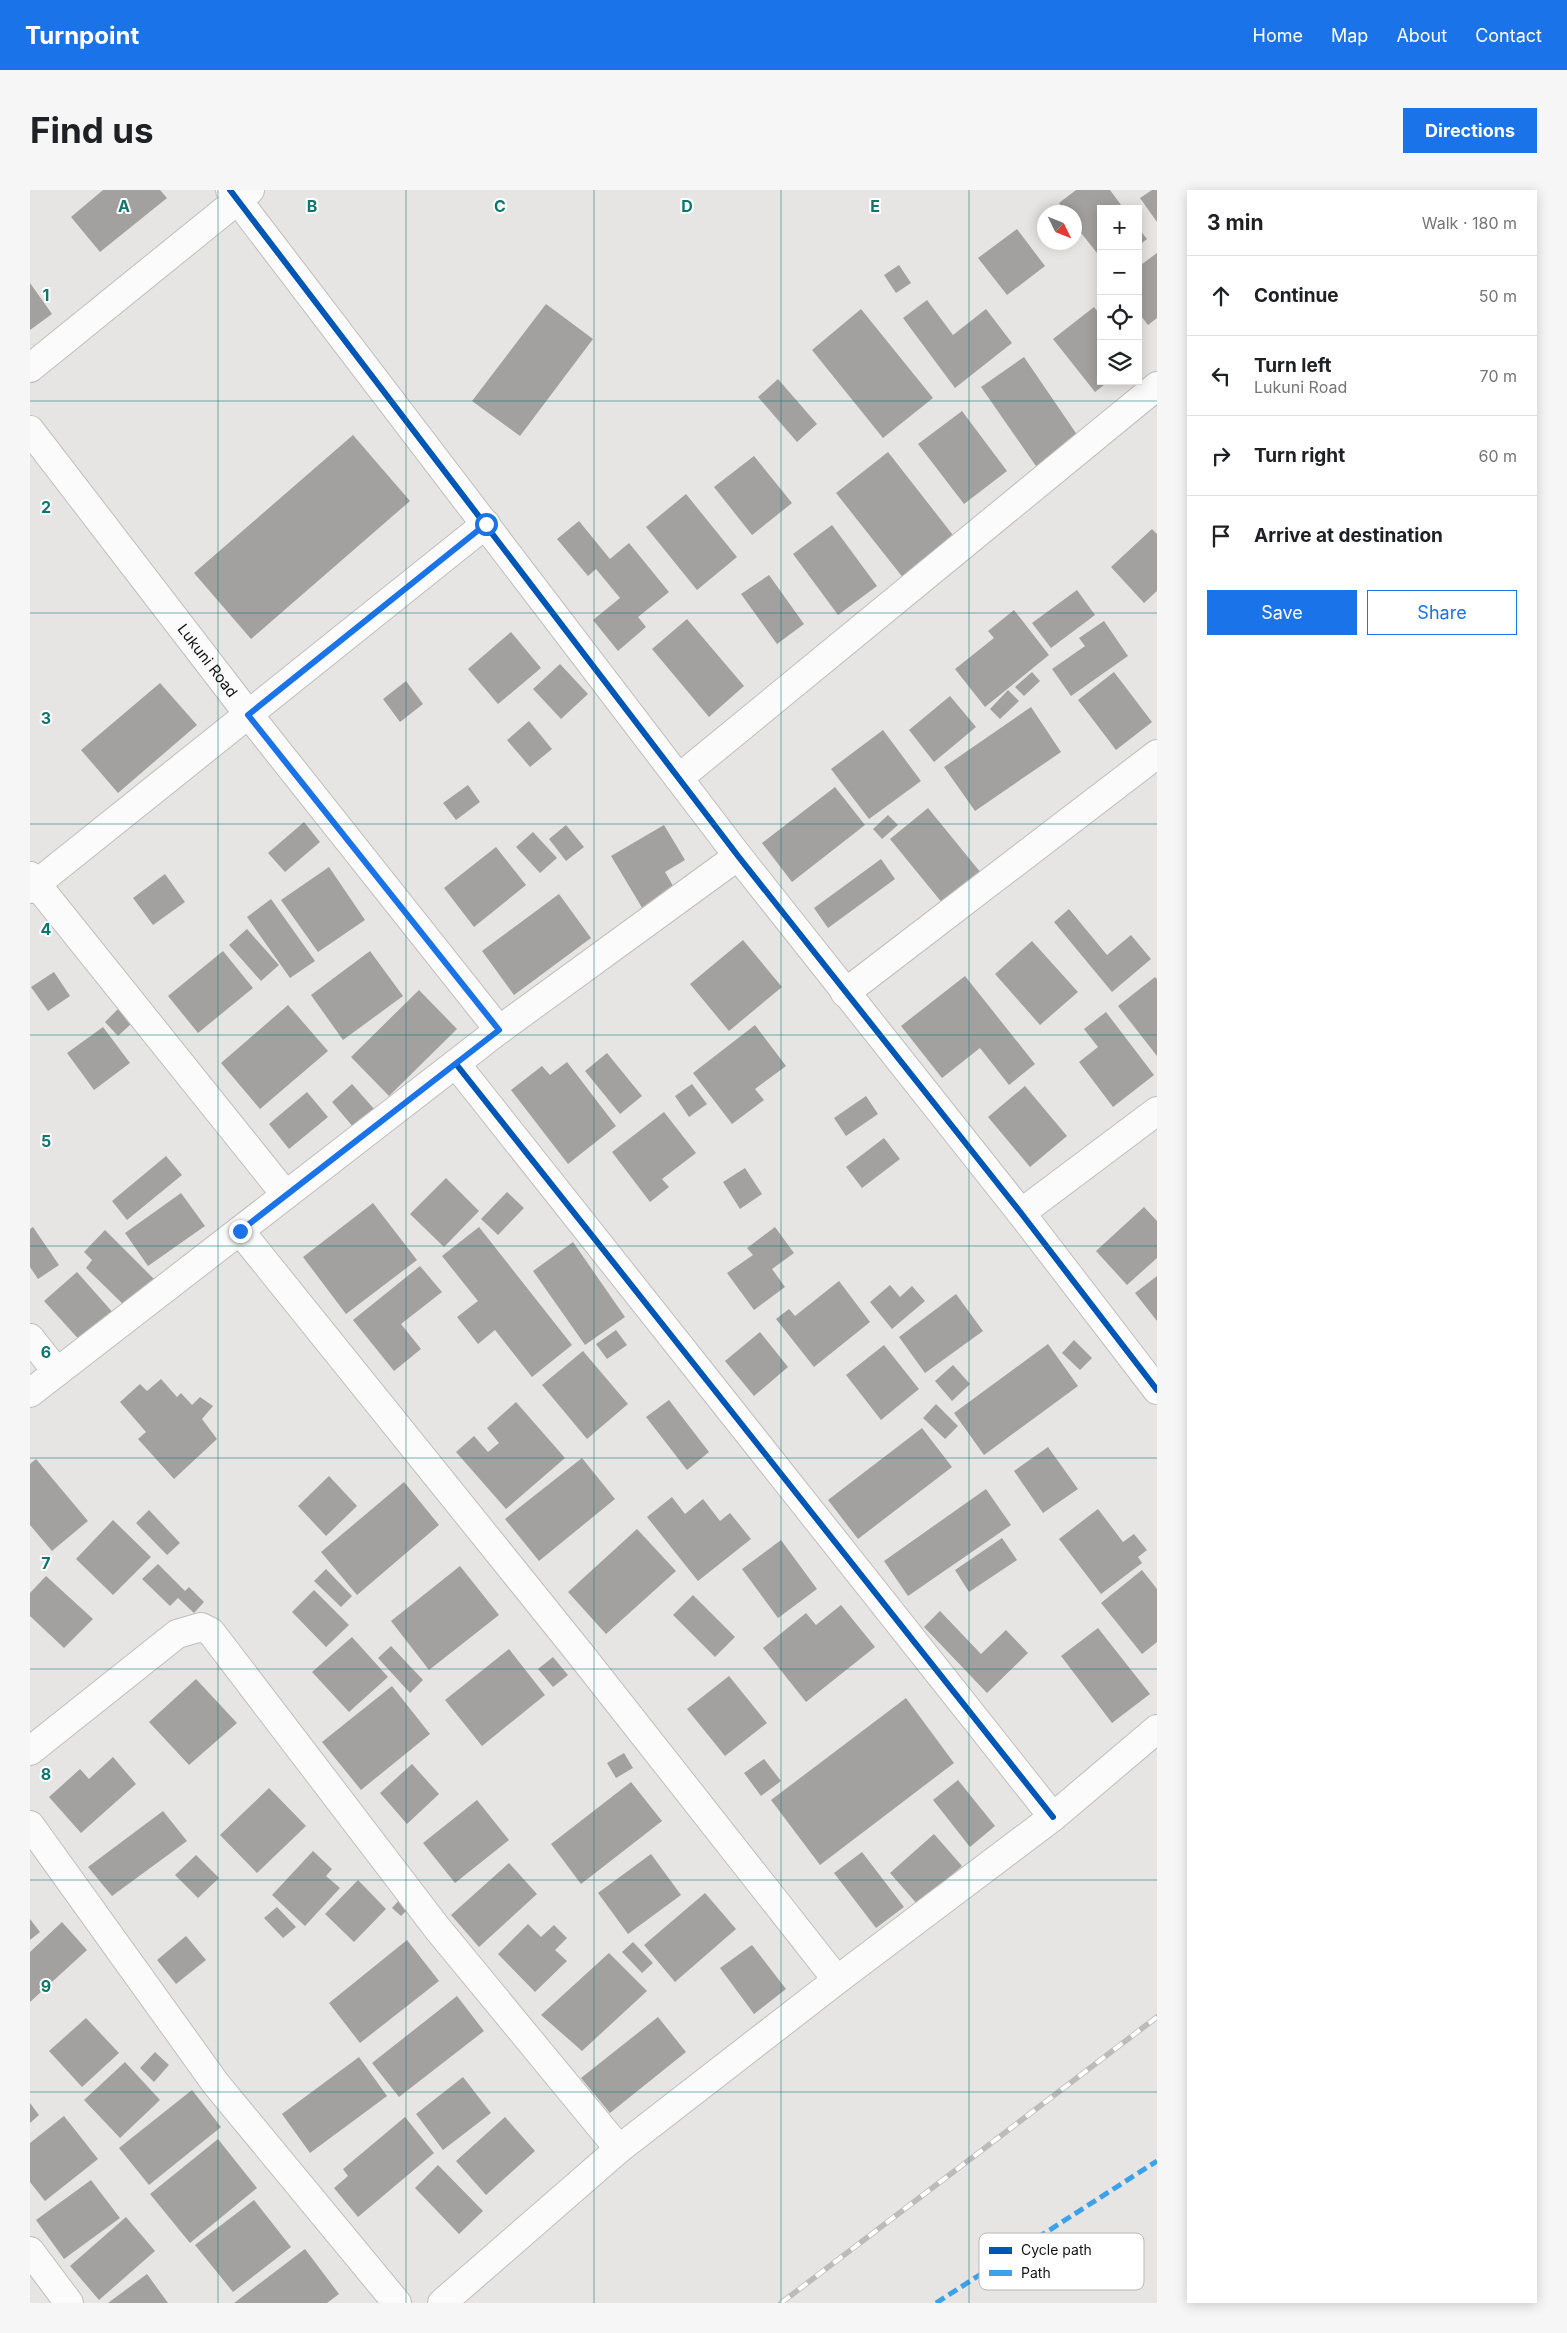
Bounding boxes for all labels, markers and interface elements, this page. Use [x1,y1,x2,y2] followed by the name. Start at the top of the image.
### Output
[25,21,139,50] text: Turnpoint
[1253,25,1303,46] text: Home
[1331,25,1368,46] text: Map
[1396,25,1447,46] text: About
[1475,25,1542,46] text: Contact
[1403,108,1537,153] button: Directions
[30,109,154,151] text: Find us
[118,196,130,216] text: A
[307,196,317,216] text: B
[494,196,506,216] text: C
[681,196,693,216] text: D
[870,196,880,216] text: E
[1037,205,1082,250] north arrow
[1097,205,1142,385] map controls
[1097,205,1142,250] button: +
[1207,210,1263,235] text: 3 min
[1422,213,1517,233] text: Walk · 180 m
[1097,250,1142,295] button: −
[1207,282,1235,310] icon: ahead
[1254,284,1339,307] text: Continue
[43,285,49,305] text: 1
[1479,286,1517,306] text: 50 m
[1097,295,1142,340] button: locate
[1097,340,1142,385] button: layers
[1254,354,1332,377] text: Turn left
[1207,362,1235,390] icon: left
[1480,366,1517,386] text: 70 m
[1254,377,1347,397] text: Lukuni Road
[1207,442,1235,470] icon: right
[1254,444,1345,467] text: Turn right
[1478,446,1517,466] text: 60 m
[41,497,51,517] text: 2
[475,513,498,536] route start
[1207,522,1235,550] icon: arrive
[1254,524,1443,547] text: Arrive at destination
[1207,590,1357,635] button: Save
[1367,590,1517,635] button: Share
[174,620,242,701] street label: Lukuni Road
[41,708,51,728] text: 3
[41,919,52,939] text: 4
[41,1131,51,1151] text: 5
[229,1220,252,1243] route end
[41,1342,51,1362] text: 6
[41,1553,51,1573] text: 7
[41,1764,51,1784] text: 8
[41,1976,51,1996] text: 9
[979,2233,1144,2290] legend
[1021,2241,1092,2258] text: Cycle path
[1021,2264,1051,2281] text: Path

